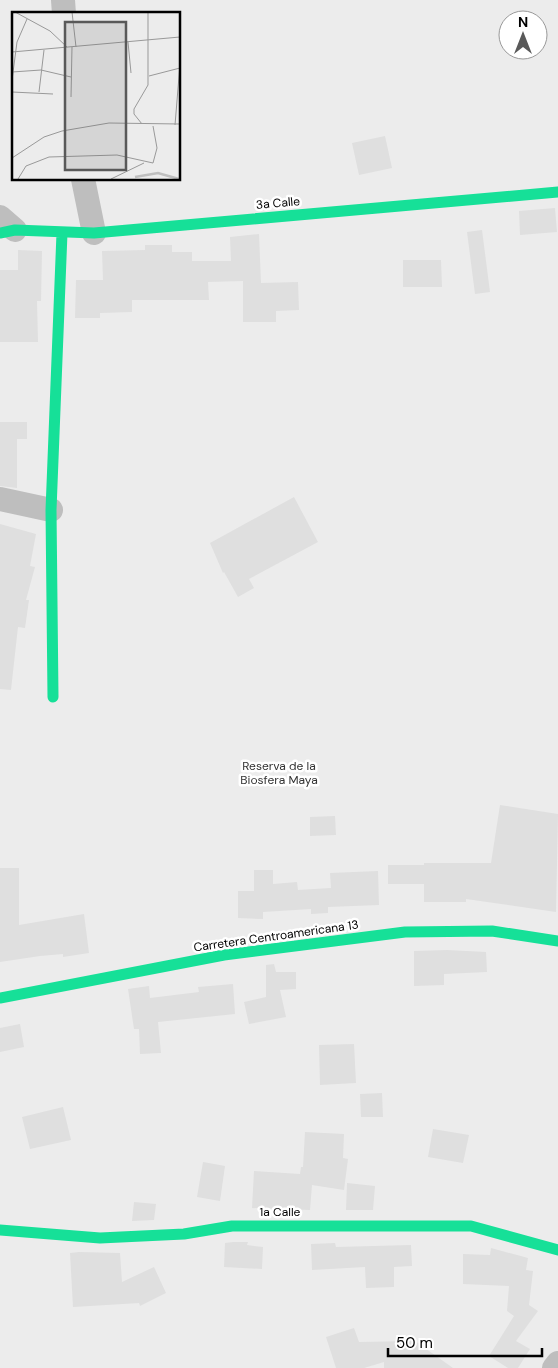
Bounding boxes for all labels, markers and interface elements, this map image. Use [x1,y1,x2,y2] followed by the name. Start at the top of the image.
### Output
[498,10,548,60] north arrow
[12,12,180,180] inset map
[518,13,528,31] text: N
[255,193,301,213] street label: 3a Calle
[240,758,318,788] park label: Reserva de la Biosfera Maya
[192,916,360,956] street label: Carretera Centroamericana 13
[260,1204,301,1220] street label: 1a Calle
[388,1326,542,1358] scale bar
[396,1333,433,1353] text: 50 m

